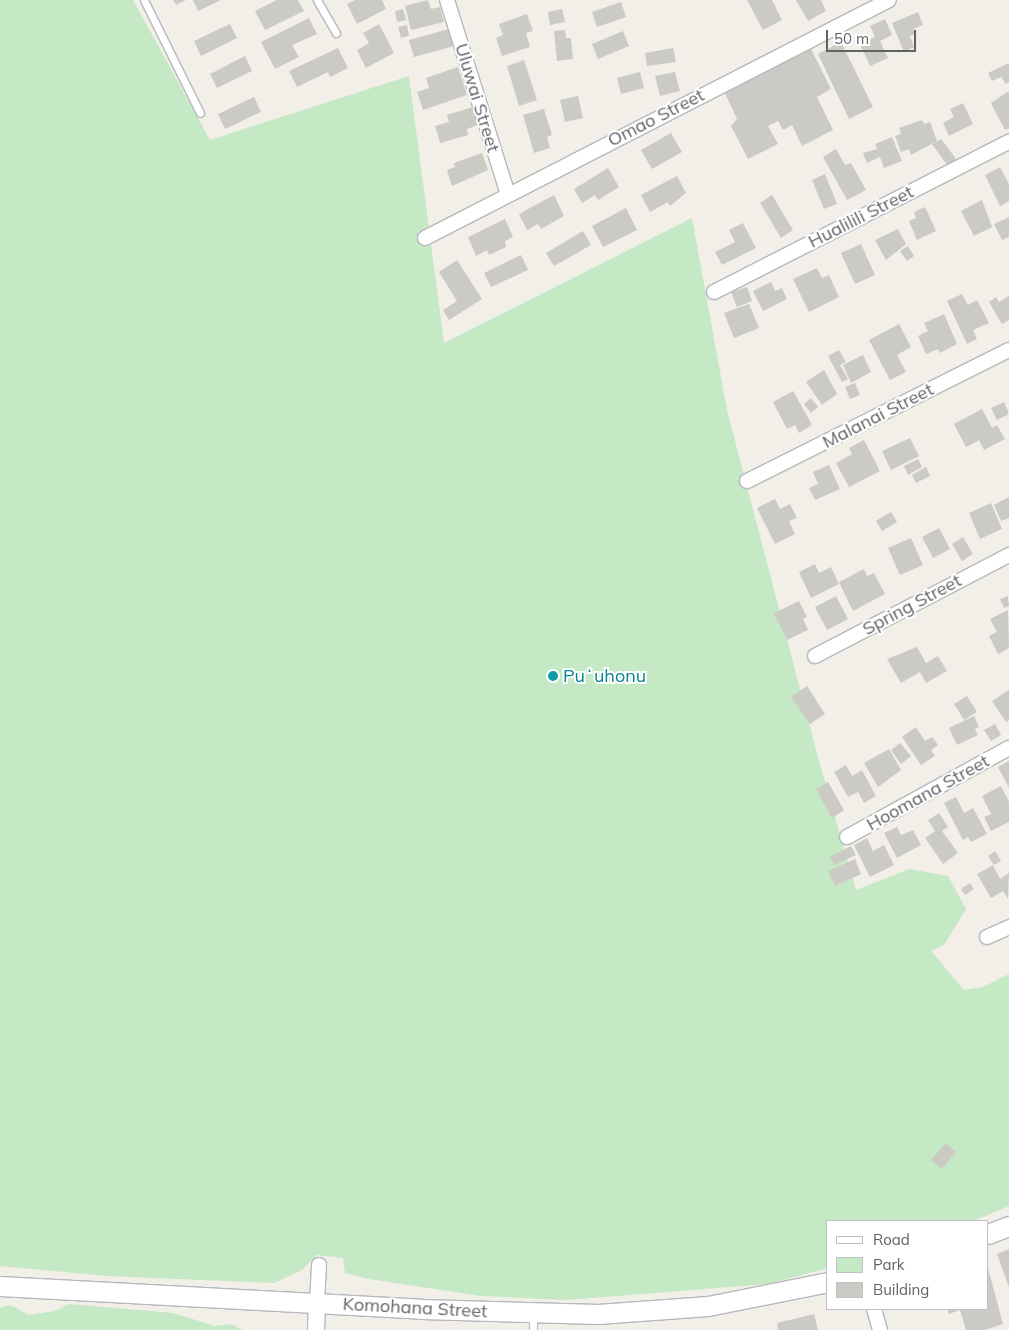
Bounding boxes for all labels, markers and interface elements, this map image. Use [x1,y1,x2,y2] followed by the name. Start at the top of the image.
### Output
[829,20,919,52] scale bar
[834,29,869,48] text: 50 m
[450,41,504,155] street label: Uluwai Street
[604,84,708,152] street label: Omao Street
[805,181,917,253] street label: Hualilili Street
[819,379,937,453] street label: Malanai Street
[859,570,965,640] street label: Spring Street
[563,665,646,687] place label: Puʻuhonu
[547,670,559,682] marker: Puʻuhonu
[863,750,993,836] street label: Hoomana Street
[826,1220,989,1310] legend
[873,1230,910,1249] text: Road
[873,1255,905,1274] text: Park
[873,1280,929,1299] text: Building
[342,1293,488,1323] street label: Komohana Street

